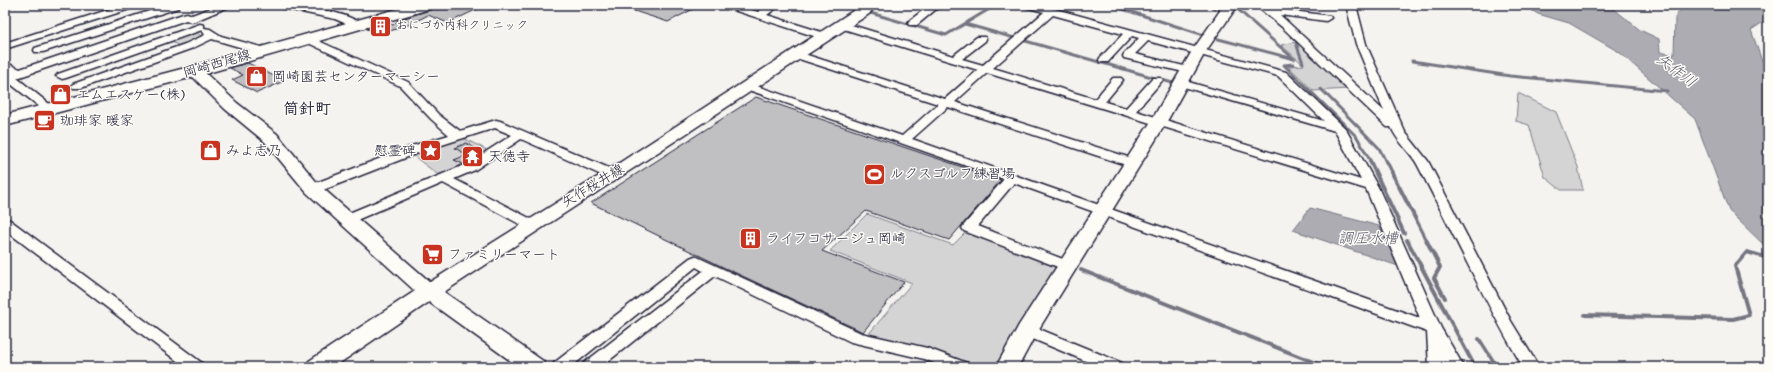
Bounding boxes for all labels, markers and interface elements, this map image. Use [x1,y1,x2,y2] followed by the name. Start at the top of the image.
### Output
[367,13,393,39] building icon: おにづか内科クリニック
[396,18,528,34] place label: おにづか内科クリニック
[181,46,253,82] street label: 岡崎西尾線
[1652,49,1700,93] water label: 矢作川
[244,64,270,90] shop icon: 岡崎園芸センターマーシー
[272,68,440,86] place label: 岡崎園芸センターマーシー
[47,82,73,108] shop icon: エムエスケー(株)
[76,86,185,104] place label: エムエスケー(株)
[283,99,331,120] district label: 筒針町
[32,108,58,134] cafe icon: 珈琲家 暖家
[60,112,134,130] place label: 珈琲家 暖家
[198,138,224,164] shop icon: みよ志乃
[418,138,444,164] place icon: 慰霊碑
[226,142,282,160] place label: みよ志乃
[374,142,416,160] place label: 慰霊碑
[459,144,485,170] temple icon: 天徳寺
[488,148,530,166] place label: 天徳寺
[558,160,628,212] street label: 矢作桜井線
[861,161,887,187] sports icon: ルクスゴルフ練習場
[890,165,1015,183] place label: ルクスゴルフ練習場
[738,226,764,252] building icon: ライフコサージュ岡崎
[1338,229,1400,249] water label: 調圧水槽
[766,230,906,248] place label: ライフコサージュ岡崎
[419,242,445,268] supermarket icon: ファミリーマート
[448,246,560,264] place label: ファミリーマート

